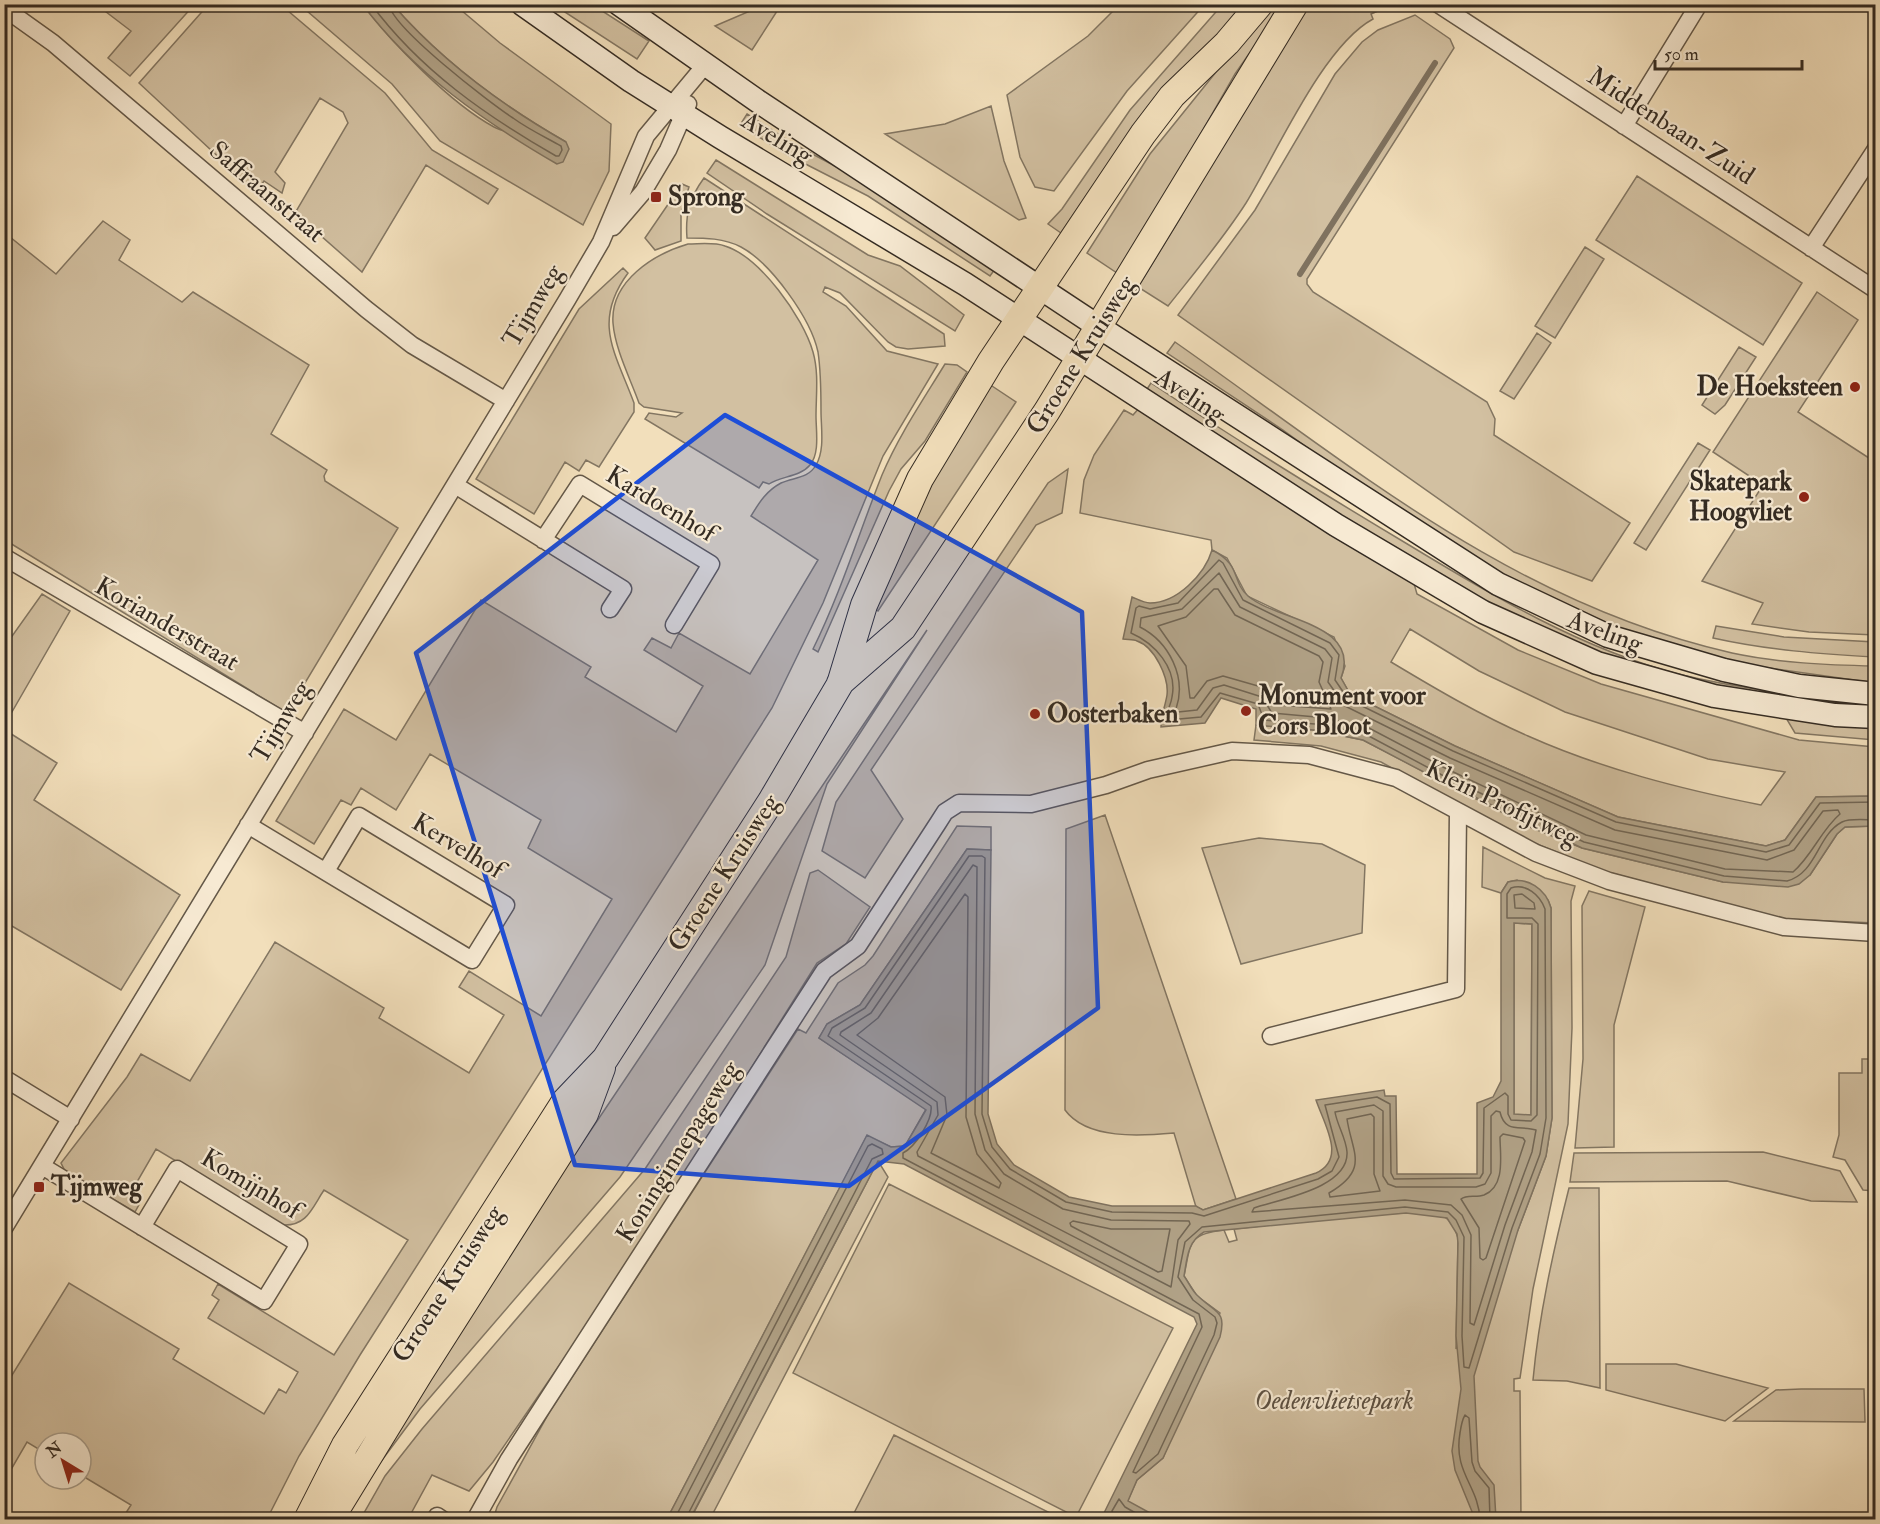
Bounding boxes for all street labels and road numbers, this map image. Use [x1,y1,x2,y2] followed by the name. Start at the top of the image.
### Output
[1581,60,1761,192] street label: Middenbaan-Zuid
[735,104,819,172] street label: Aveling
[203,134,331,250] street label: Saffraanstraat
[496,258,571,353] street label: Tijmweg
[1019,269,1143,440] street label: Groene Kruisweg
[1148,361,1232,431] street label: Aveling
[600,459,725,551] street label: Kardoenhof
[89,570,245,678] street label: Korianderstraat
[1562,603,1648,661] street label: Aveling
[244,674,319,769] street label: Tijmweg
[1420,752,1585,854] street label: Klein Profijtweg
[661,787,787,958] street label: Groene Kruisweg
[406,806,513,888] street label: Kervelhof
[609,1054,748,1249] street label: Koninginnepageweg
[195,1142,310,1228] street label: Komijnhof
[385,1198,511,1369] street label: Groene Kruisweg

